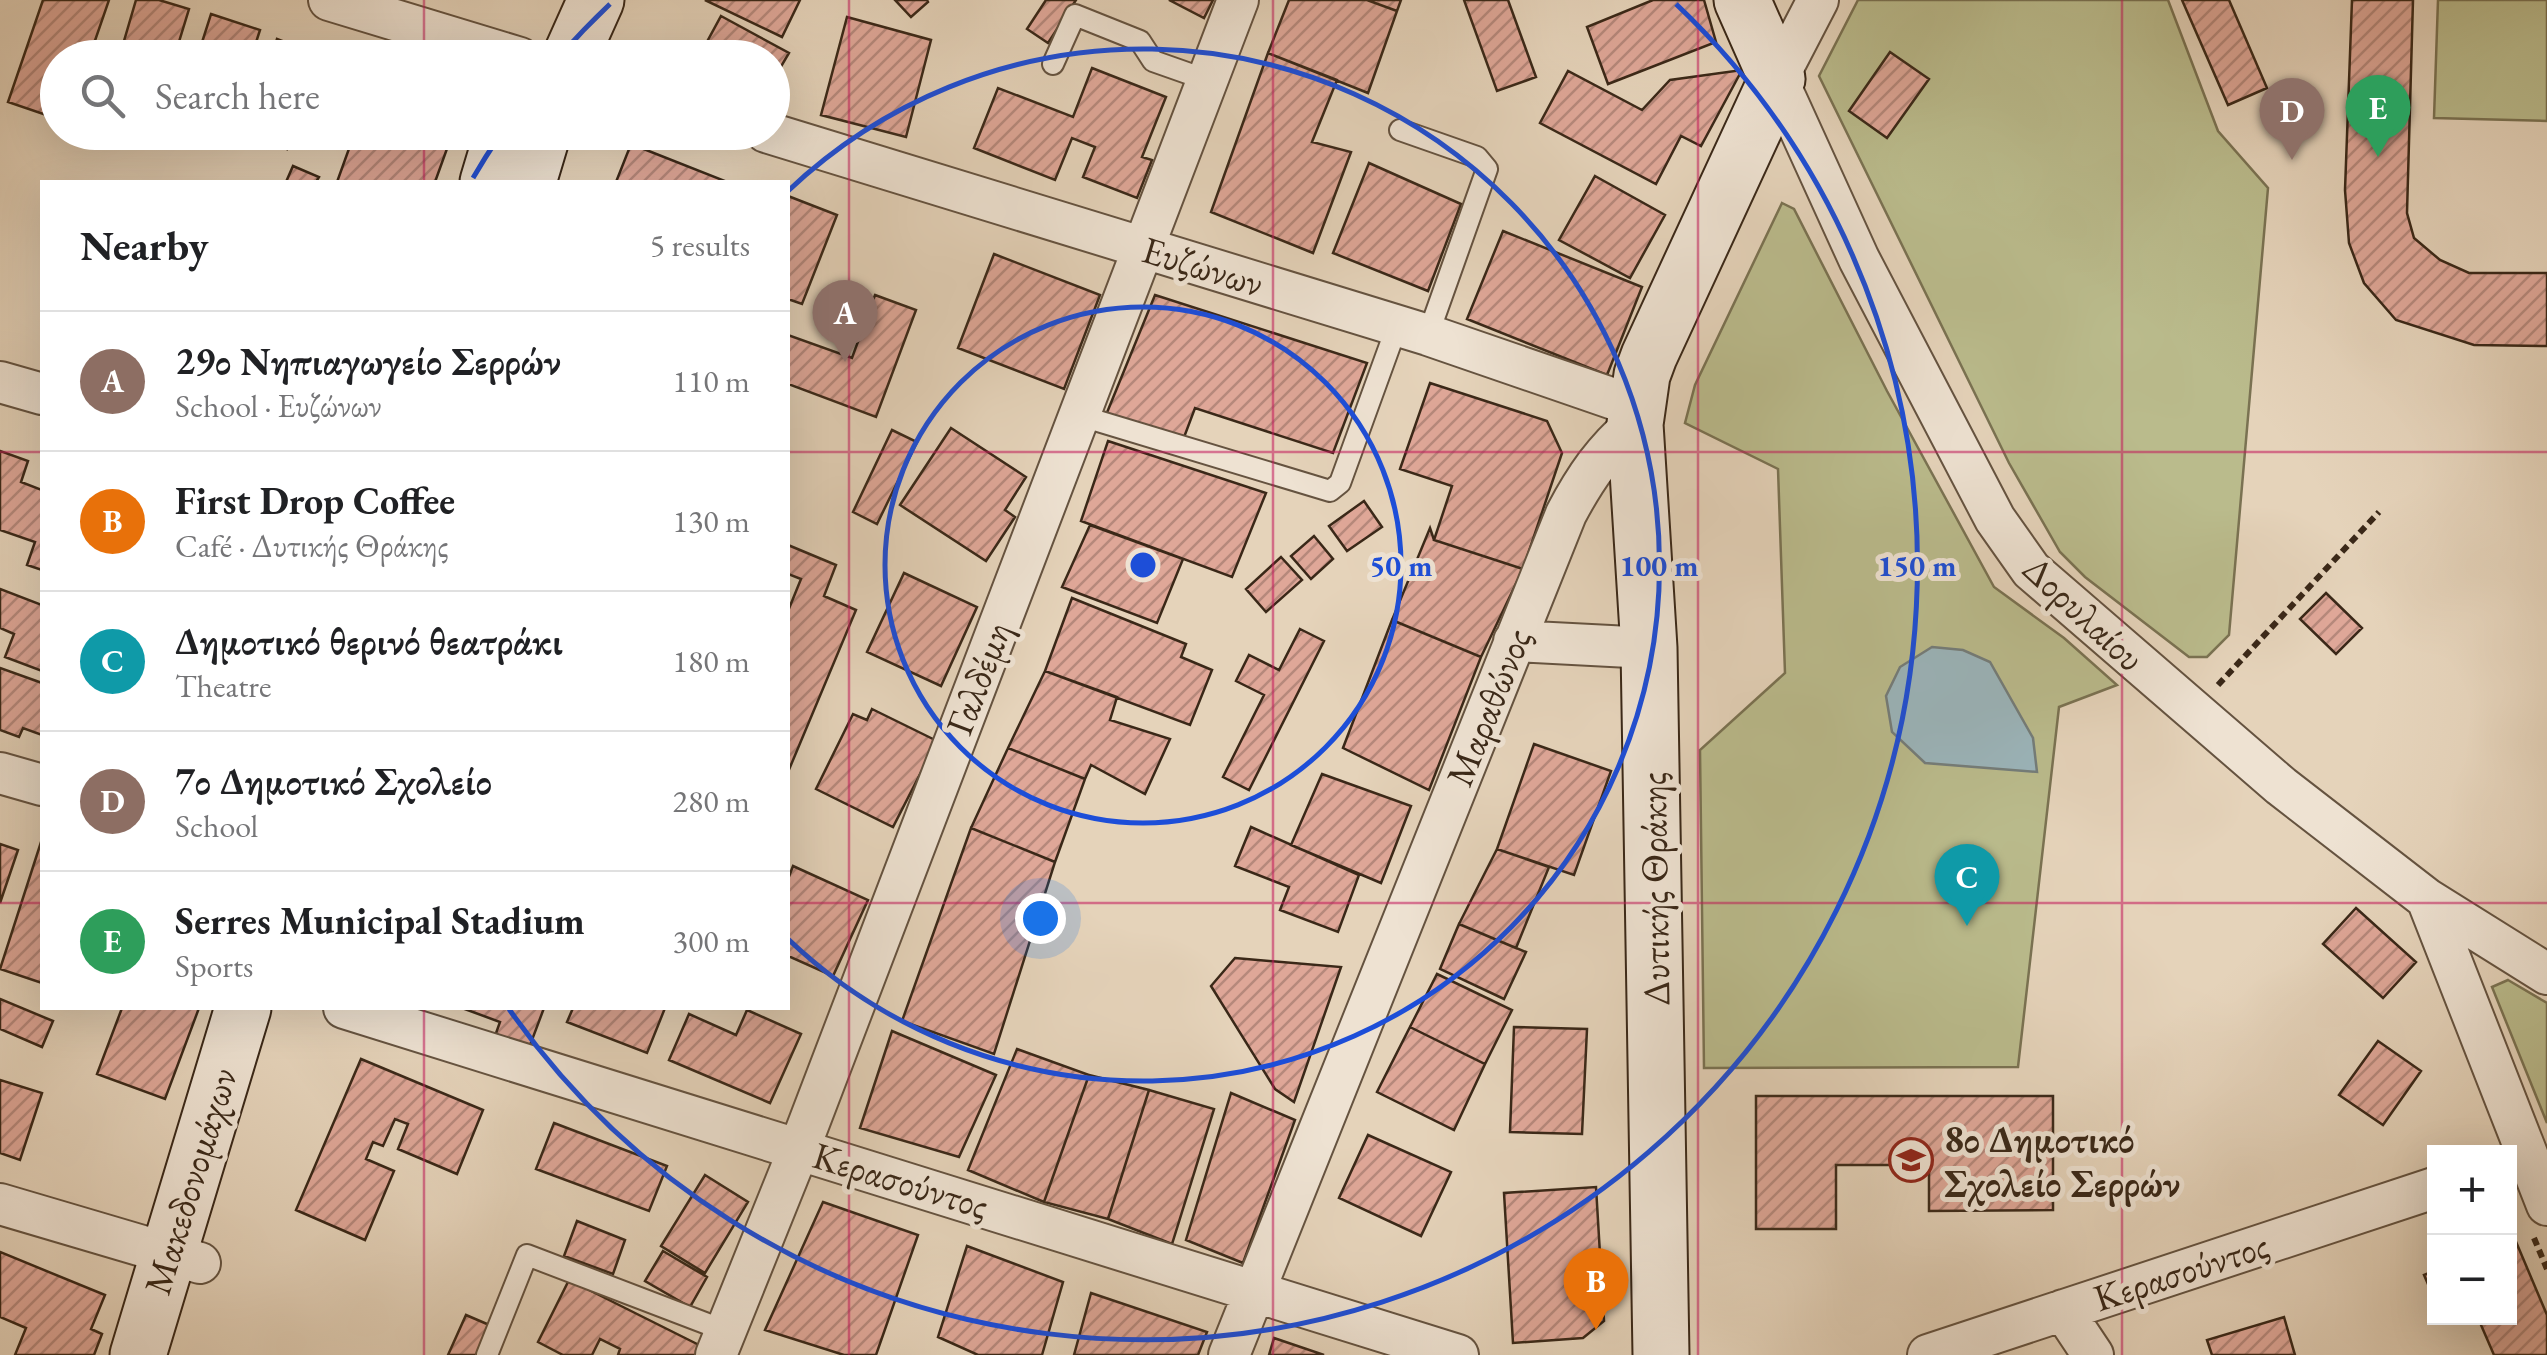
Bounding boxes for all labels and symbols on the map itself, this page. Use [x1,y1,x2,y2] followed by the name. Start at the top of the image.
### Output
[2346,74,2410,157] pin: E
[2260,78,2324,160] pin: D
[1137,224,1269,308] street label: Ευζώνων
[812,280,878,362] pin: A
[2013,544,2155,682] street label: Δορυλαίου
[1369,546,1433,585] text: 50 m
[1620,546,1698,585] text: 100 m
[1878,546,1956,585] text: 150 m
[1125,547,1161,583] centre of rings
[934,614,1022,742] street label: Γαλδέμη
[1434,621,1542,793] street label: Μαραθώνος
[1627,772,1681,1006] street label: Δυτικής Θράκης
[1934,844,2000,926] pin: C
[1015,893,1066,944] your location
[132,1062,248,1300] street label: Μακεδονομάχων
[1944,1114,2180,1207] place label: 8ο Δημοτικό Σχολείο Σερρών
[807,1130,995,1230] street label: Κερασούντος
[1888,1137,1934,1183] school or university icon: 8ο Δημοτικό Σχολείο Σερρών
[2087,1220,2275,1322] street label: Κερασούντος
[1564,1248,1628,1330] pin: B

